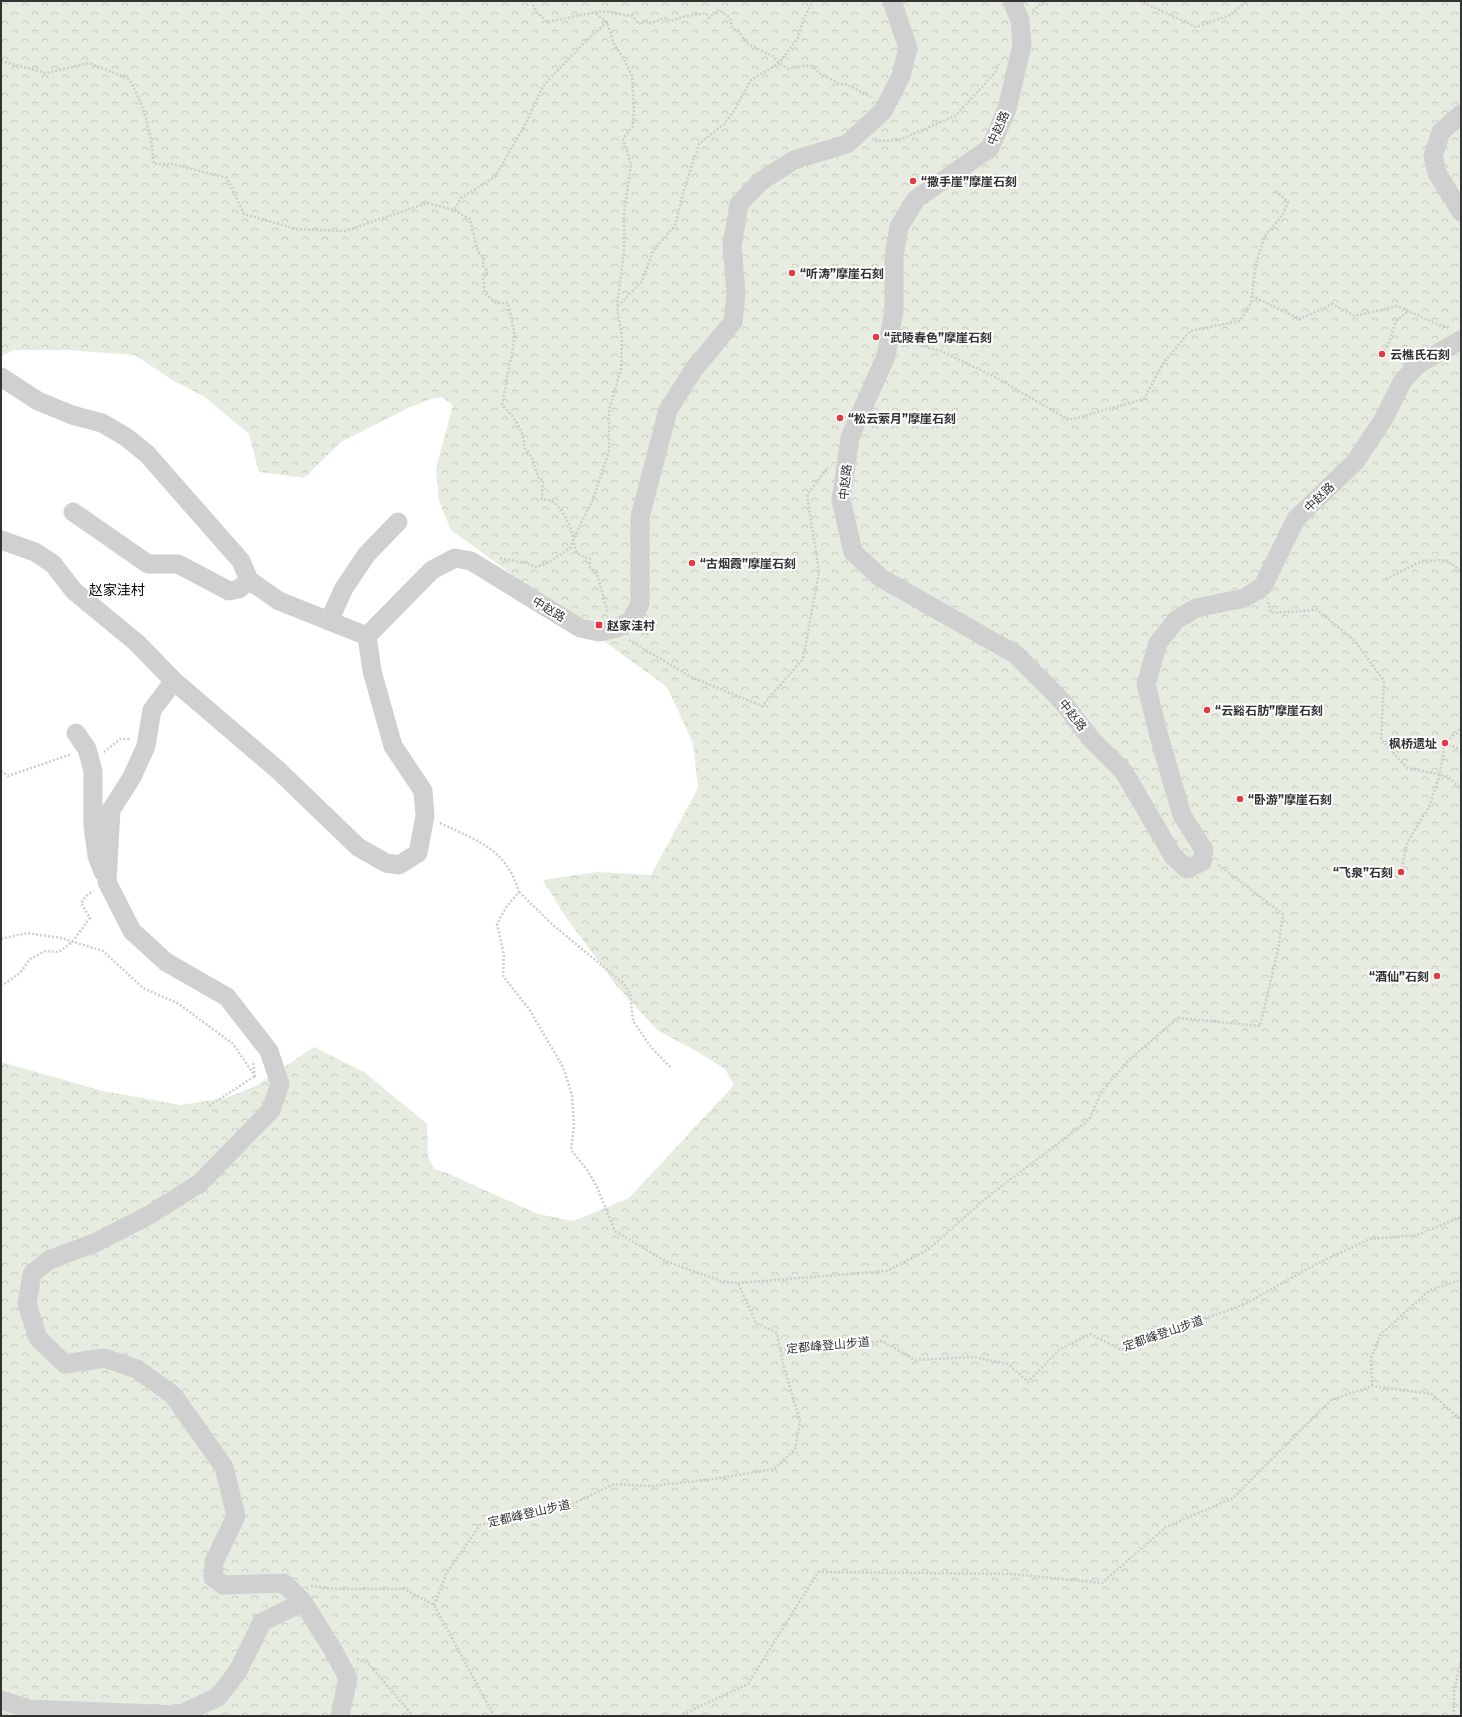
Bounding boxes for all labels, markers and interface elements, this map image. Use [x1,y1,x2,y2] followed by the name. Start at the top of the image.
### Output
[984,108,1012,148] street label: 中赵路
[921,174,1017,189] place label: “撒手崖”摩崖石刻
[908,176,918,186] marker: “撒手崖”摩崖石刻
[800,266,884,281] place label: “听涛”摩崖石刻
[787,268,797,278] marker: “听涛”摩崖石刻
[884,330,992,345] place label: “武陵春色”摩崖石刻
[871,332,881,342] marker: “武陵春色”摩崖石刻
[1390,347,1450,362] place label: 云樵氏石刻
[1377,349,1387,359] marker: 云樵氏石刻
[848,411,956,426] place label: “松云萦月”摩崖石刻
[835,413,845,423] marker: “松云萦月”摩崖石刻
[836,463,854,501] street label: 中赵路
[1301,479,1337,515] street label: 中赵路
[700,556,796,571] place label: “古烟霞”摩崖石刻
[687,558,697,568] marker: “古烟霞”摩崖石刻
[88,581,145,599] district label: 赵家洼村
[530,593,568,625] street label: 中赵路
[607,618,655,633] place label: 赵家洼村
[594,620,604,630] marker: 赵家洼村
[1056,696,1090,734] street label: 中赵路
[1215,703,1323,718] place label: “云谿石肪”摩崖石刻
[1202,705,1212,715] marker: “云谿石肪”摩崖石刻
[1389,736,1437,751] place label: 枫桥遗址
[1440,738,1450,748] marker: 枫桥遗址
[1248,792,1332,807] place label: “卧游”摩崖石刻
[1235,794,1245,804] marker: “卧游”摩崖石刻
[1333,865,1393,880] place label: “飞泉”石刻
[1396,867,1406,877] marker: “飞泉”石刻
[1369,969,1429,984] place label: “酒仙”石刻
[1432,971,1442,981] marker: “酒仙”石刻
[1121,1312,1205,1354] street label: 定都峰登山步道
[785,1334,871,1356] street label: 定都峰登山步道
[486,1496,572,1530] street label: 定都峰登山步道

